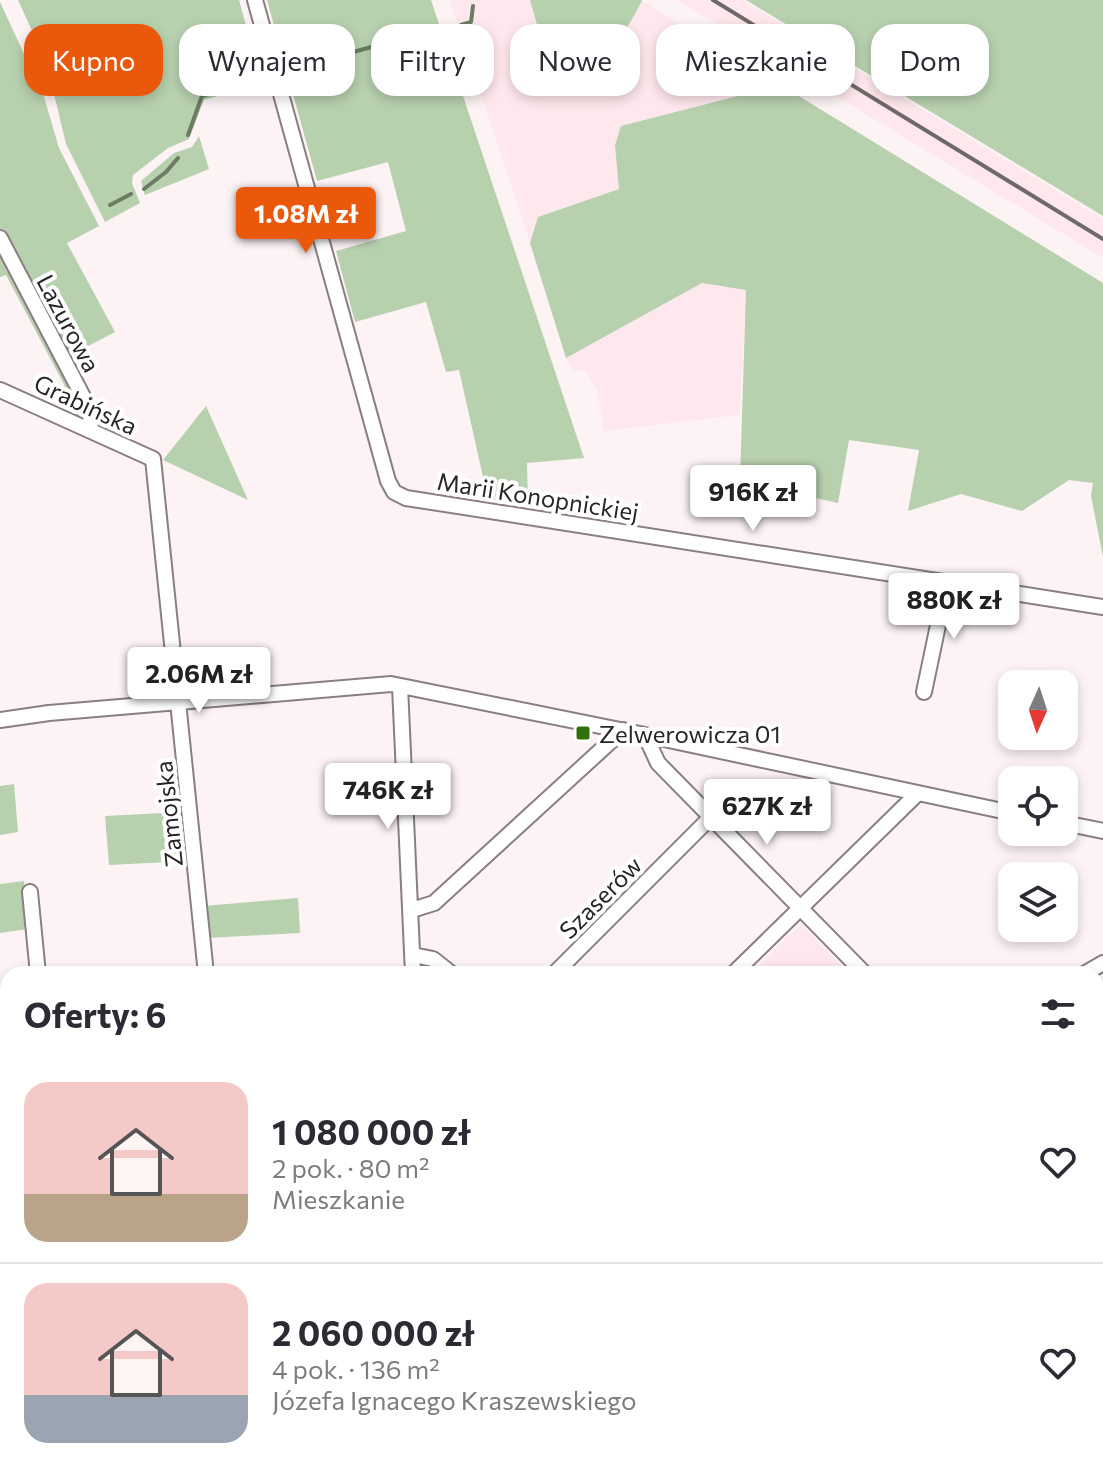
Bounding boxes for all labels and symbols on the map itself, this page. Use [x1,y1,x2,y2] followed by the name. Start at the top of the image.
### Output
[223,187,389,255] pin: 1.08M zł
[31,269,107,377] street label: Lazurowa
[30,368,142,440] street label: Grabińska
[679,465,827,533] pin: 916K zł
[435,466,641,526] street label: Marii Konopnickiej
[880,573,1028,641] pin: 880K zł
[116,647,282,715] pin: 2.06M zł
[998,670,1078,750] north arrow
[599,719,781,748] place label: Zelwerowicza 01
[574,724,592,742] marker: Zelwerowicza 01
[148,759,188,869] street label: Zamojska
[314,763,462,831] pin: 746K zł
[693,779,841,847] pin: 627K zł
[553,850,647,944] street label: Szaserów

